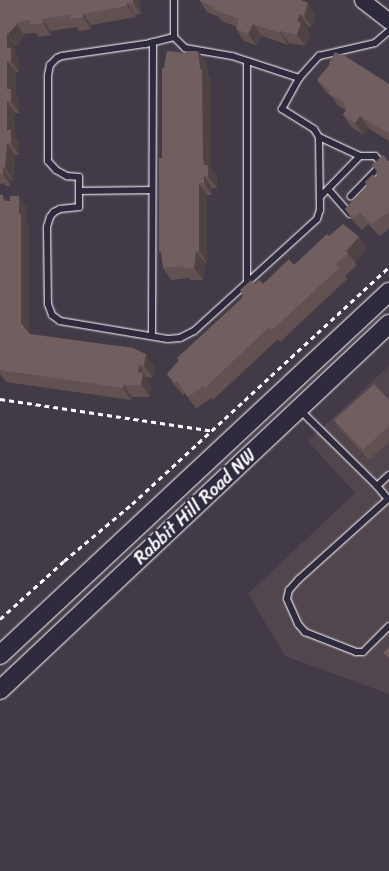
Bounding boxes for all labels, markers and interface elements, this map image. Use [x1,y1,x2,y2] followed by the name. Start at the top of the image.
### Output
[130,445,260,569] street label: Rabbit Hill Road NW

